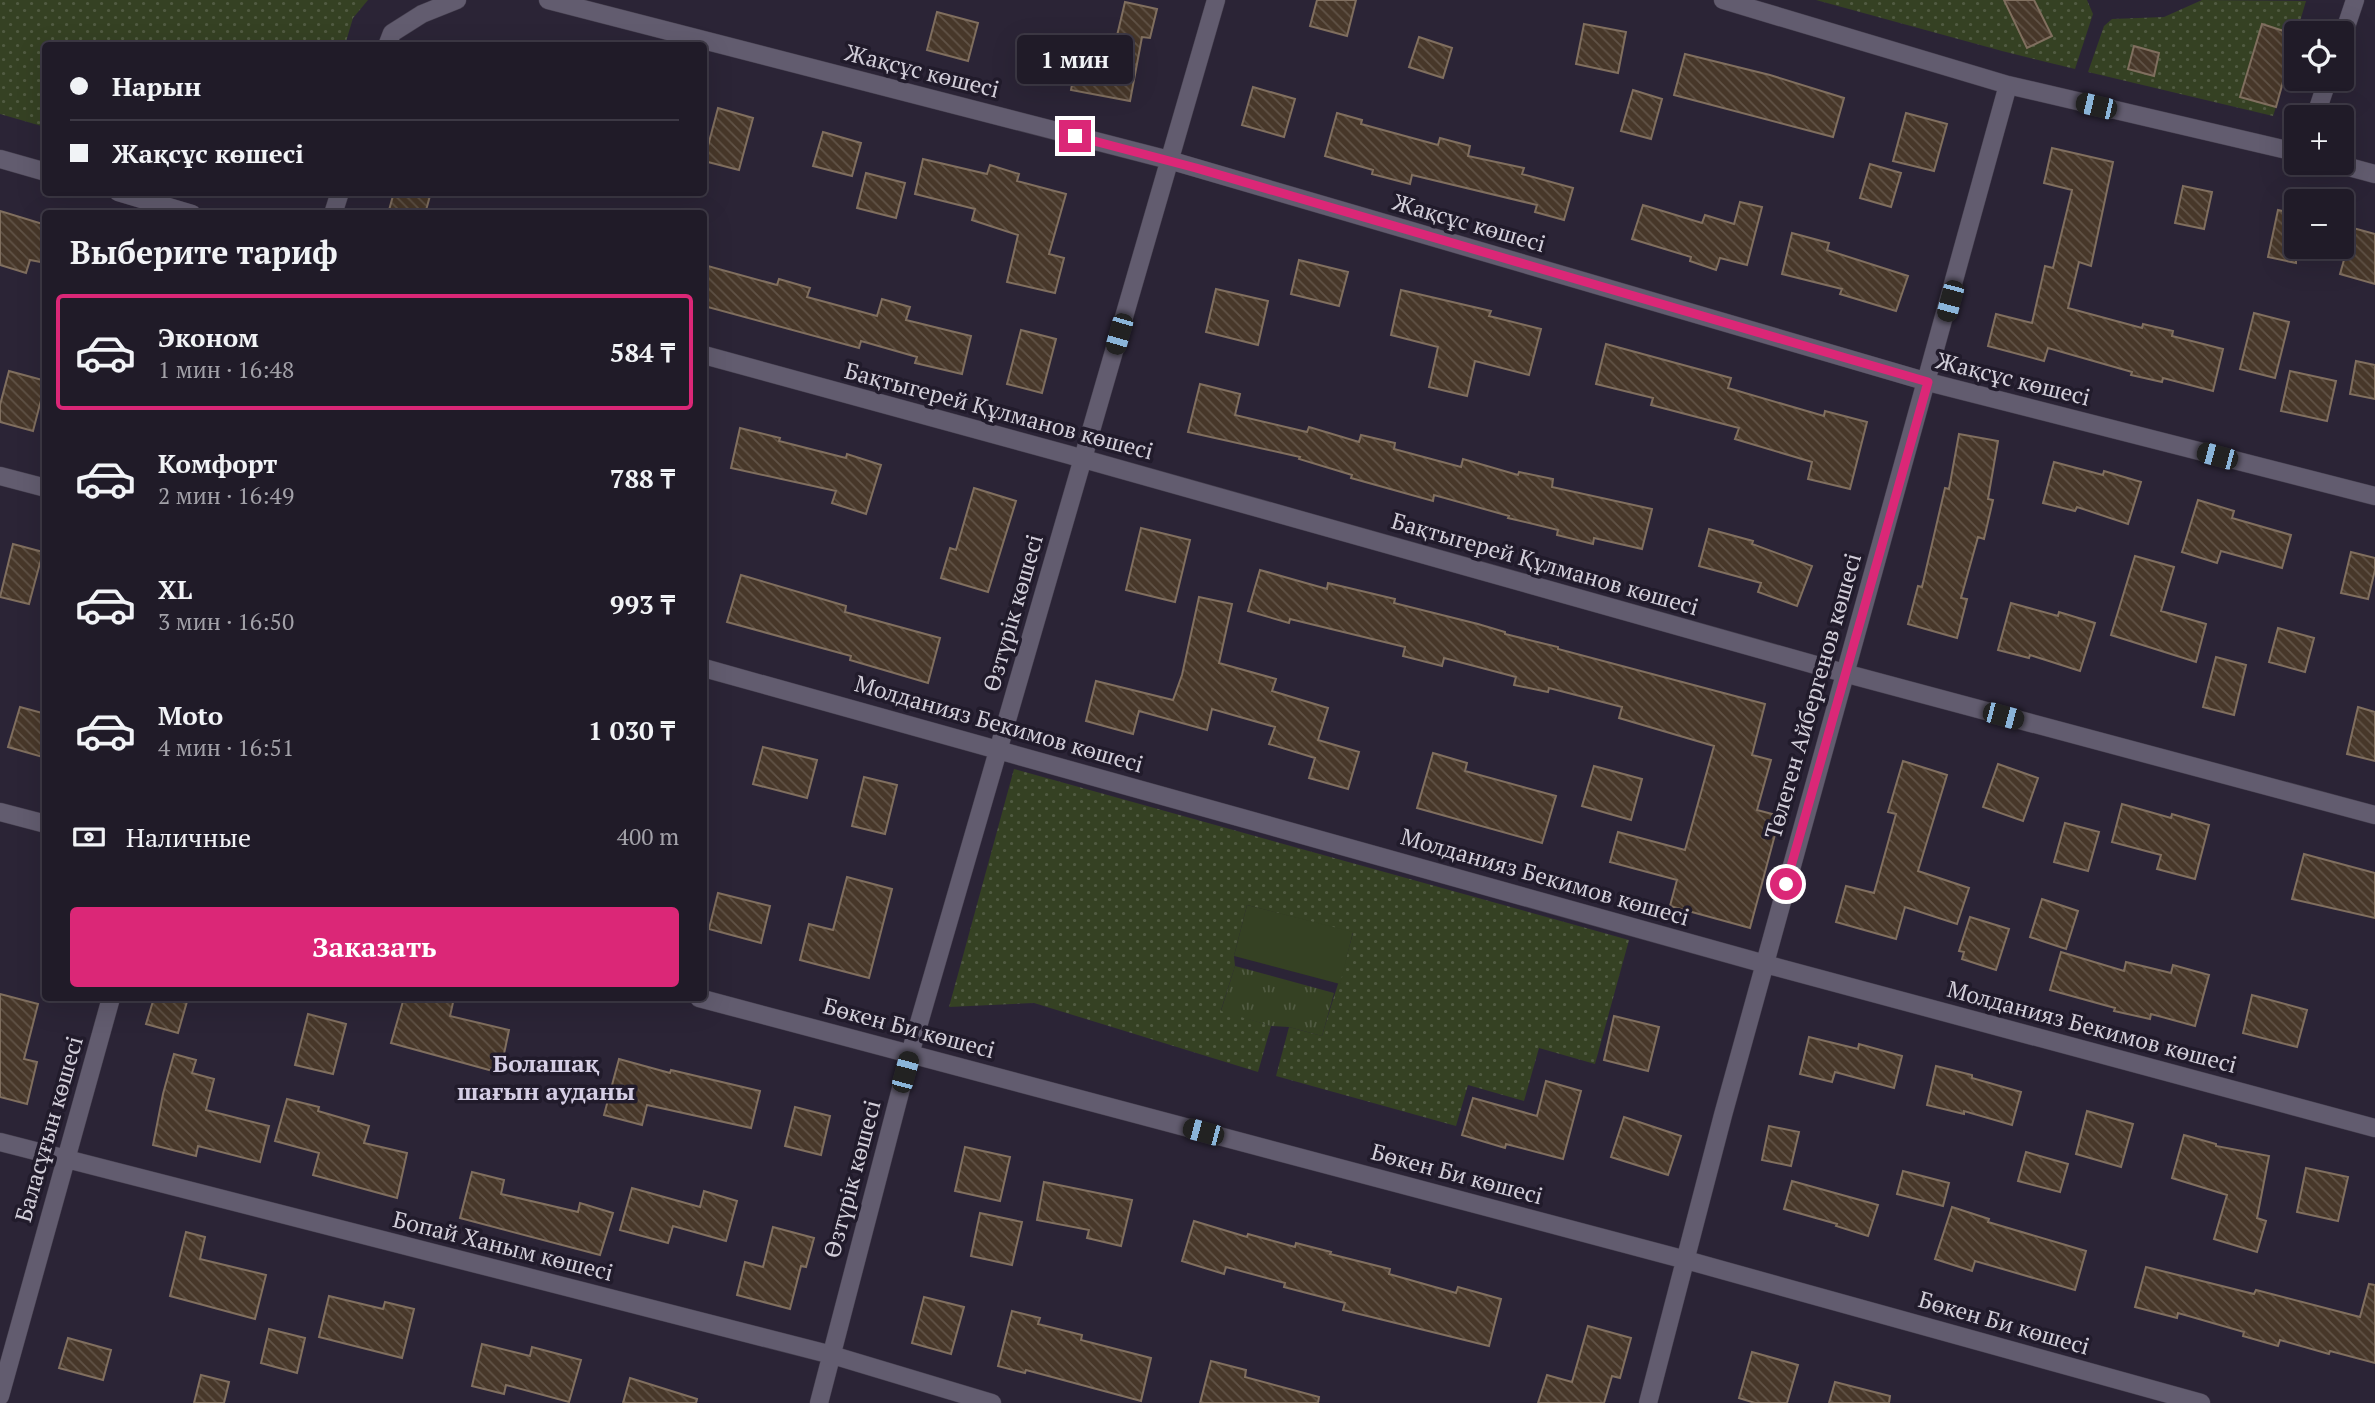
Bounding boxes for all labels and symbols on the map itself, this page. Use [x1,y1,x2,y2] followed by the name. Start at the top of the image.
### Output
[1017,34,1133,83] callout: 1 мин
[842,36,1002,105] street label: Жақсұс көшесі
[2074,91,2119,121] car
[1059,120,1091,152] route end
[1389,186,1549,259] street label: Жақсұс көшесі
[1935,278,1966,324] car
[1104,311,1135,357] car
[1933,344,2093,413] street label: Жақсұс көшесі
[841,354,1157,467] street label: Бақтыгерей Құлманов көшесі
[2194,440,2241,472] car
[1388,505,1702,622] street label: Бақтыгерей Құлманов көшесі
[975,531,1050,695] street label: Өзтүрік көшесі
[1757,549,1868,842] street label: Төлеген Айбергенов көшесі
[851,667,1147,780] street label: Молданияз Бекимов көшесі
[1980,700,2027,732] car
[1397,820,1693,933] street label: Молданияз Бекимов көшесі
[1770,868,1802,900] route start
[1944,973,2240,1080] street label: Молданияз Бекимов көшесі
[820,990,999,1065] street label: Бөкен Би көшесі
[7,1032,90,1225] street label: Баласұғын көшесі
[457,1047,635,1107] district label: Болашақ шағын ауданы
[890,1049,921,1095] car
[816,1096,887,1261] street label: Өзтүрік көшесі
[1180,1116,1227,1148] car
[1368,1136,1547,1211] street label: Бөкен Би көшесі
[390,1203,616,1288] street label: Бопай Ханым көшесі
[1915,1283,2093,1362] street label: Бөкен Би көшесі

